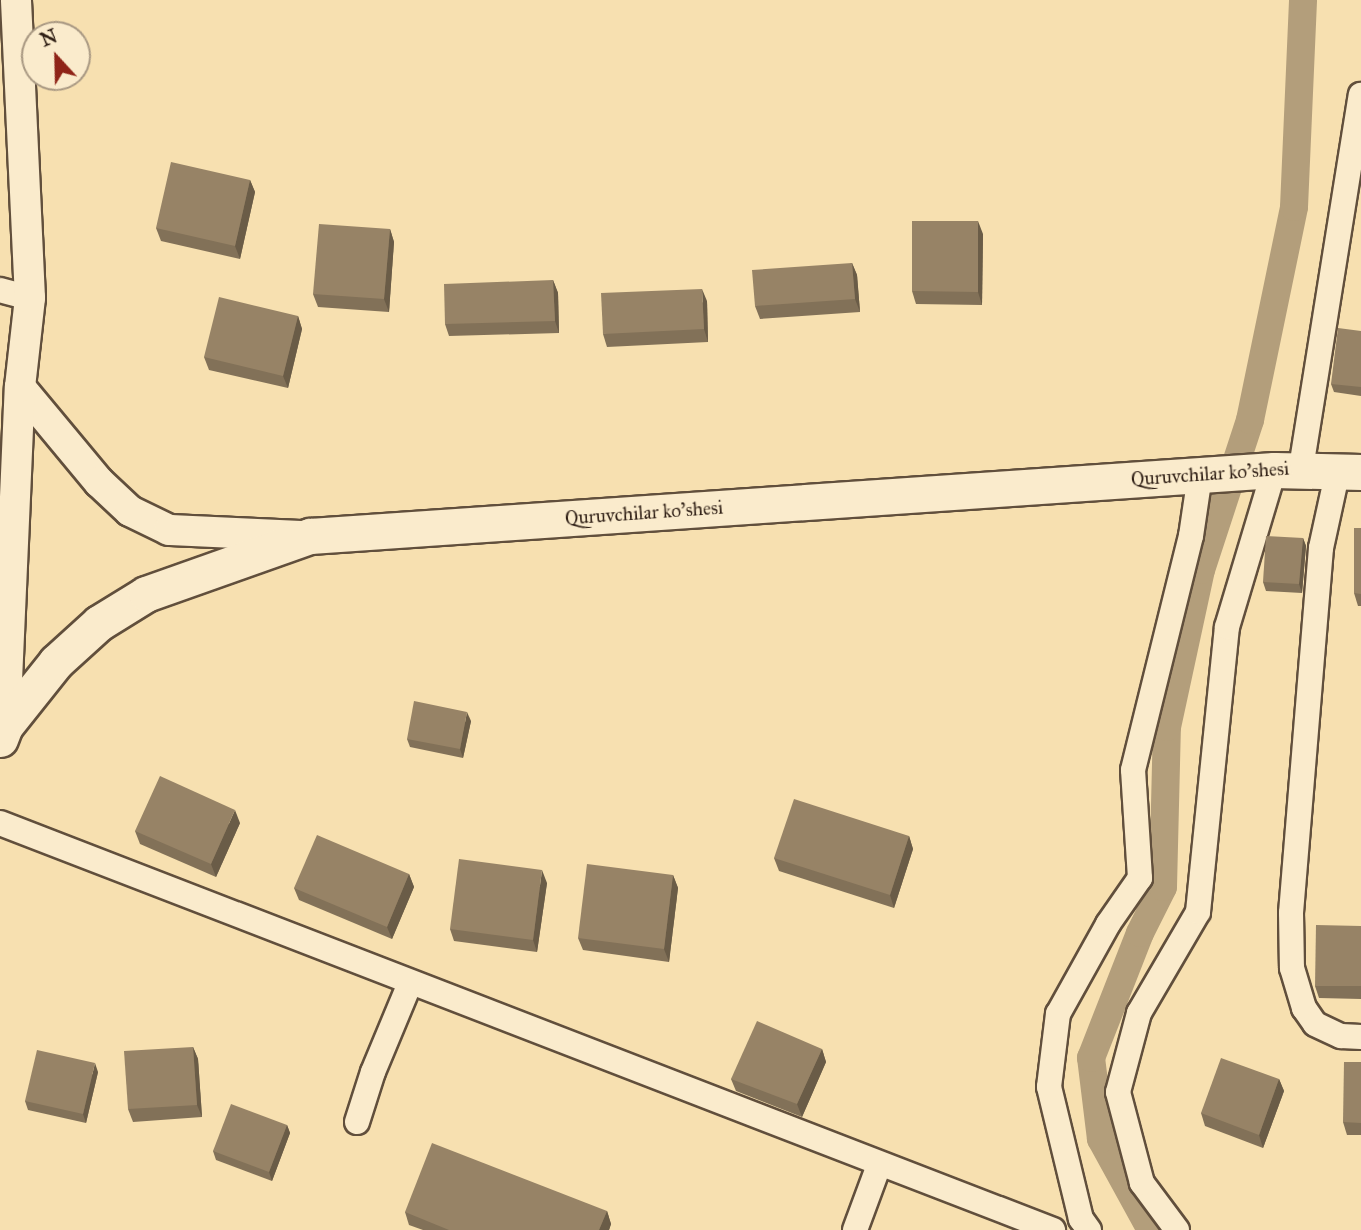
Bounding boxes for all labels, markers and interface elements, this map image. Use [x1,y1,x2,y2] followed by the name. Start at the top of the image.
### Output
[21,21,91,91] north arrow
[37,24,60,52] text: N
[1130,457,1290,491] street label: Quruvchilar ko'shesi
[564,496,724,530] street label: Quruvchilar ko'shesi

